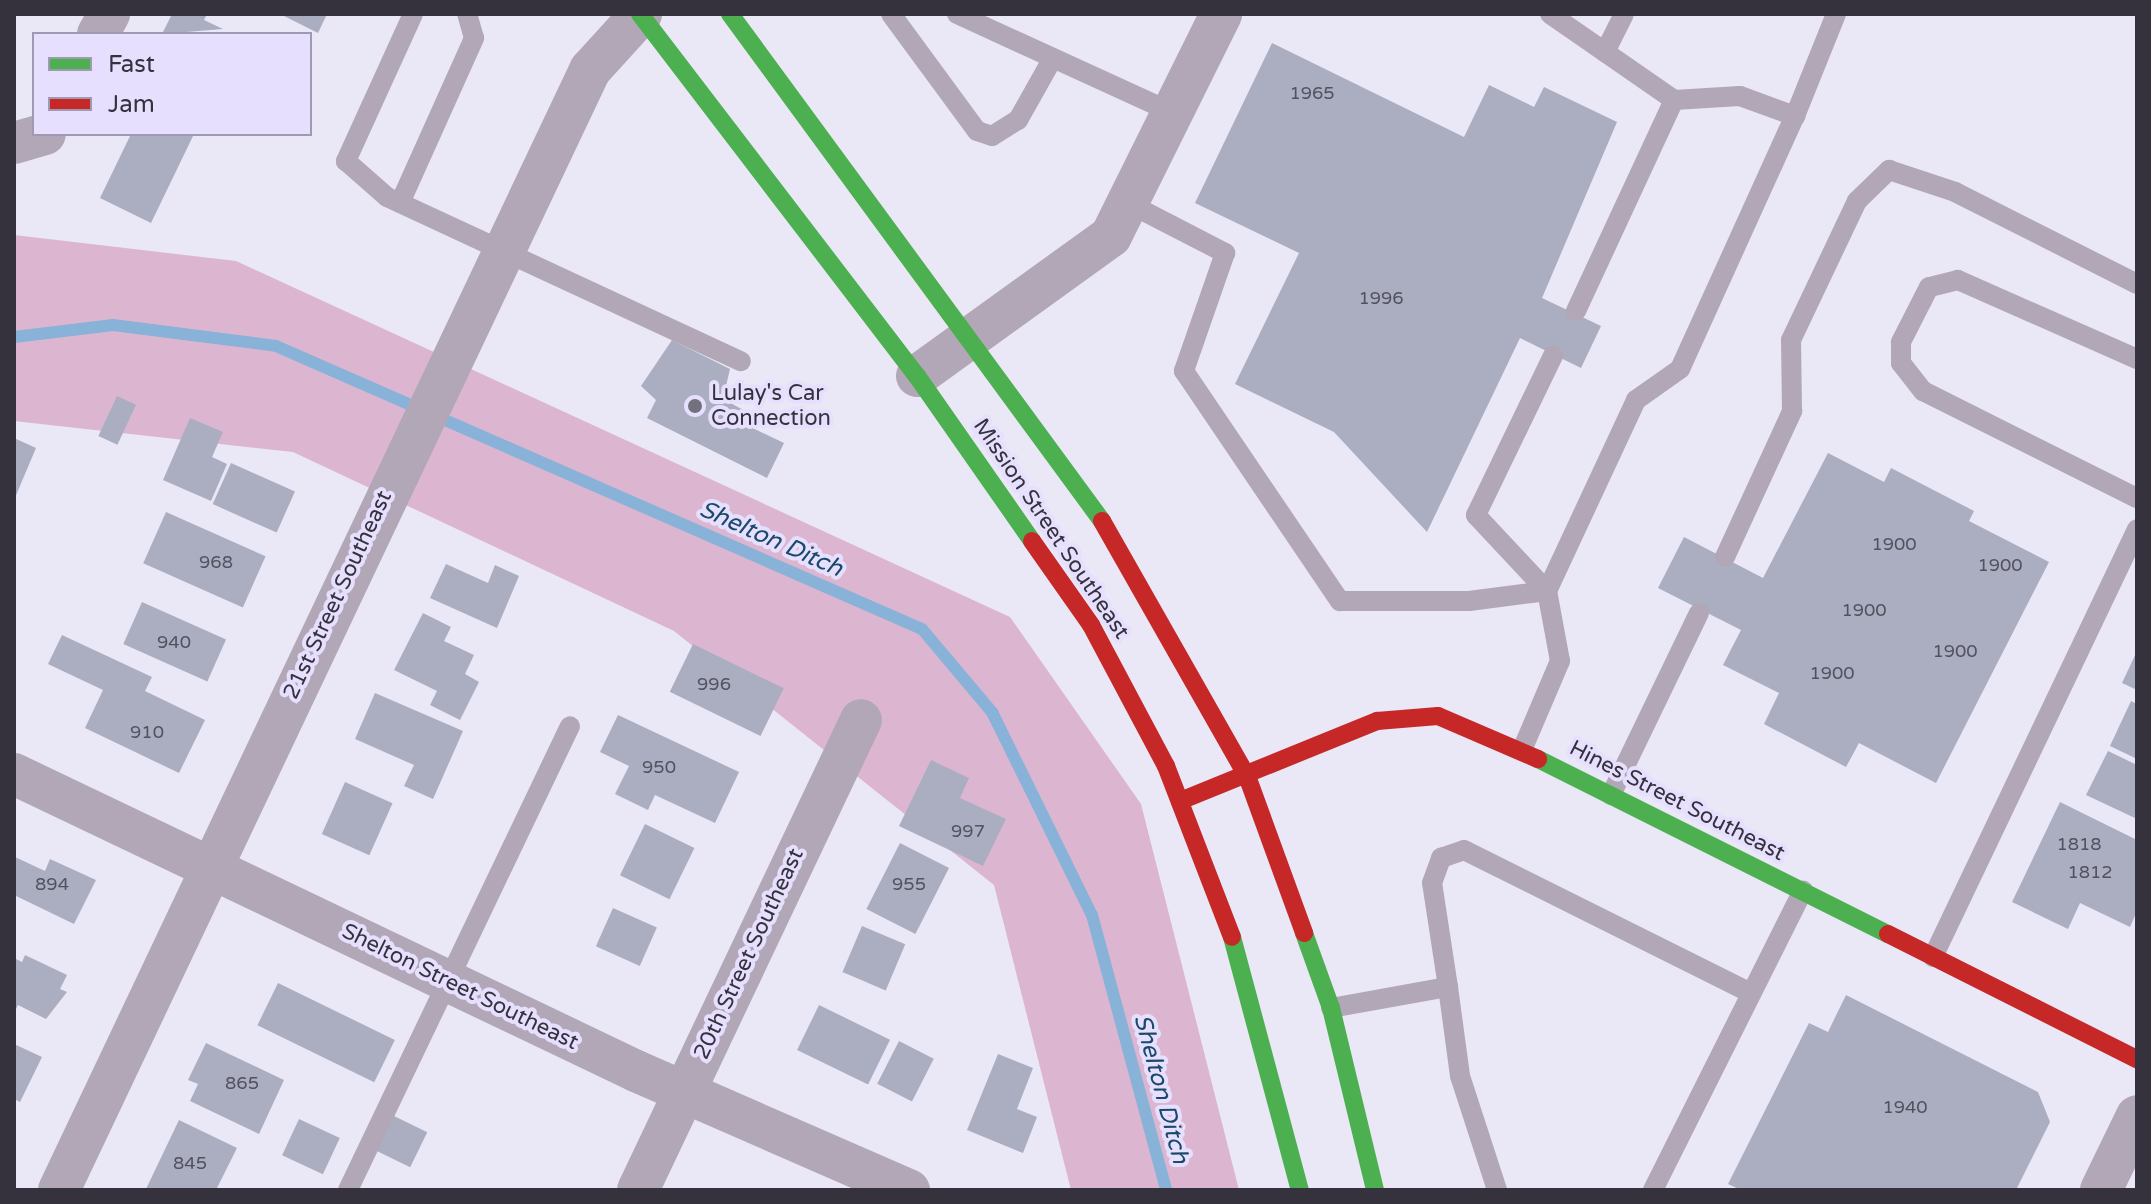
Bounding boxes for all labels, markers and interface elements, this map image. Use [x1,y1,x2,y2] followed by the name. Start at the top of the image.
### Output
[32,32,312,136] legend
[108,50,155,79] text: Fast
[1289,82,1335,104] house number: 1965
[108,90,155,119] text: Jam
[1358,287,1404,309] house number: 1996
[711,380,831,432] place label: Lulay's Car Connection
[686,397,704,415] marker: Lulay's Car Connection
[967,414,1135,644] street label: Mission Street Southeast
[278,487,398,703] street label: 21st Street Southeast
[695,495,847,583] water label: Shelton Ditch
[1871,533,1917,555] house number: 1900
[199,551,233,573] house number: 968
[1977,554,2023,576] house number: 1900
[1841,599,1887,621] house number: 1900
[157,631,191,653] house number: 940
[1932,640,1978,662] house number: 1900
[1809,662,1855,684] house number: 1900
[697,673,731,695] house number: 996
[130,721,164,743] house number: 910
[1565,735,1789,867] street label: Hines Street Southeast
[642,756,676,778] house number: 950
[951,820,985,842] house number: 997
[2056,833,2102,855] house number: 1818
[689,844,809,1064] street label: 20th Street Southeast
[2067,861,2113,883] house number: 1812
[35,873,69,895] house number: 894
[892,873,926,895] house number: 955
[337,918,583,1056] street label: Shelton Street Southeast
[1127,1011,1195,1167] water label: Shelton Ditch
[225,1072,259,1094] house number: 865
[1882,1096,1928,1118] house number: 1940
[173,1152,207,1174] house number: 845

